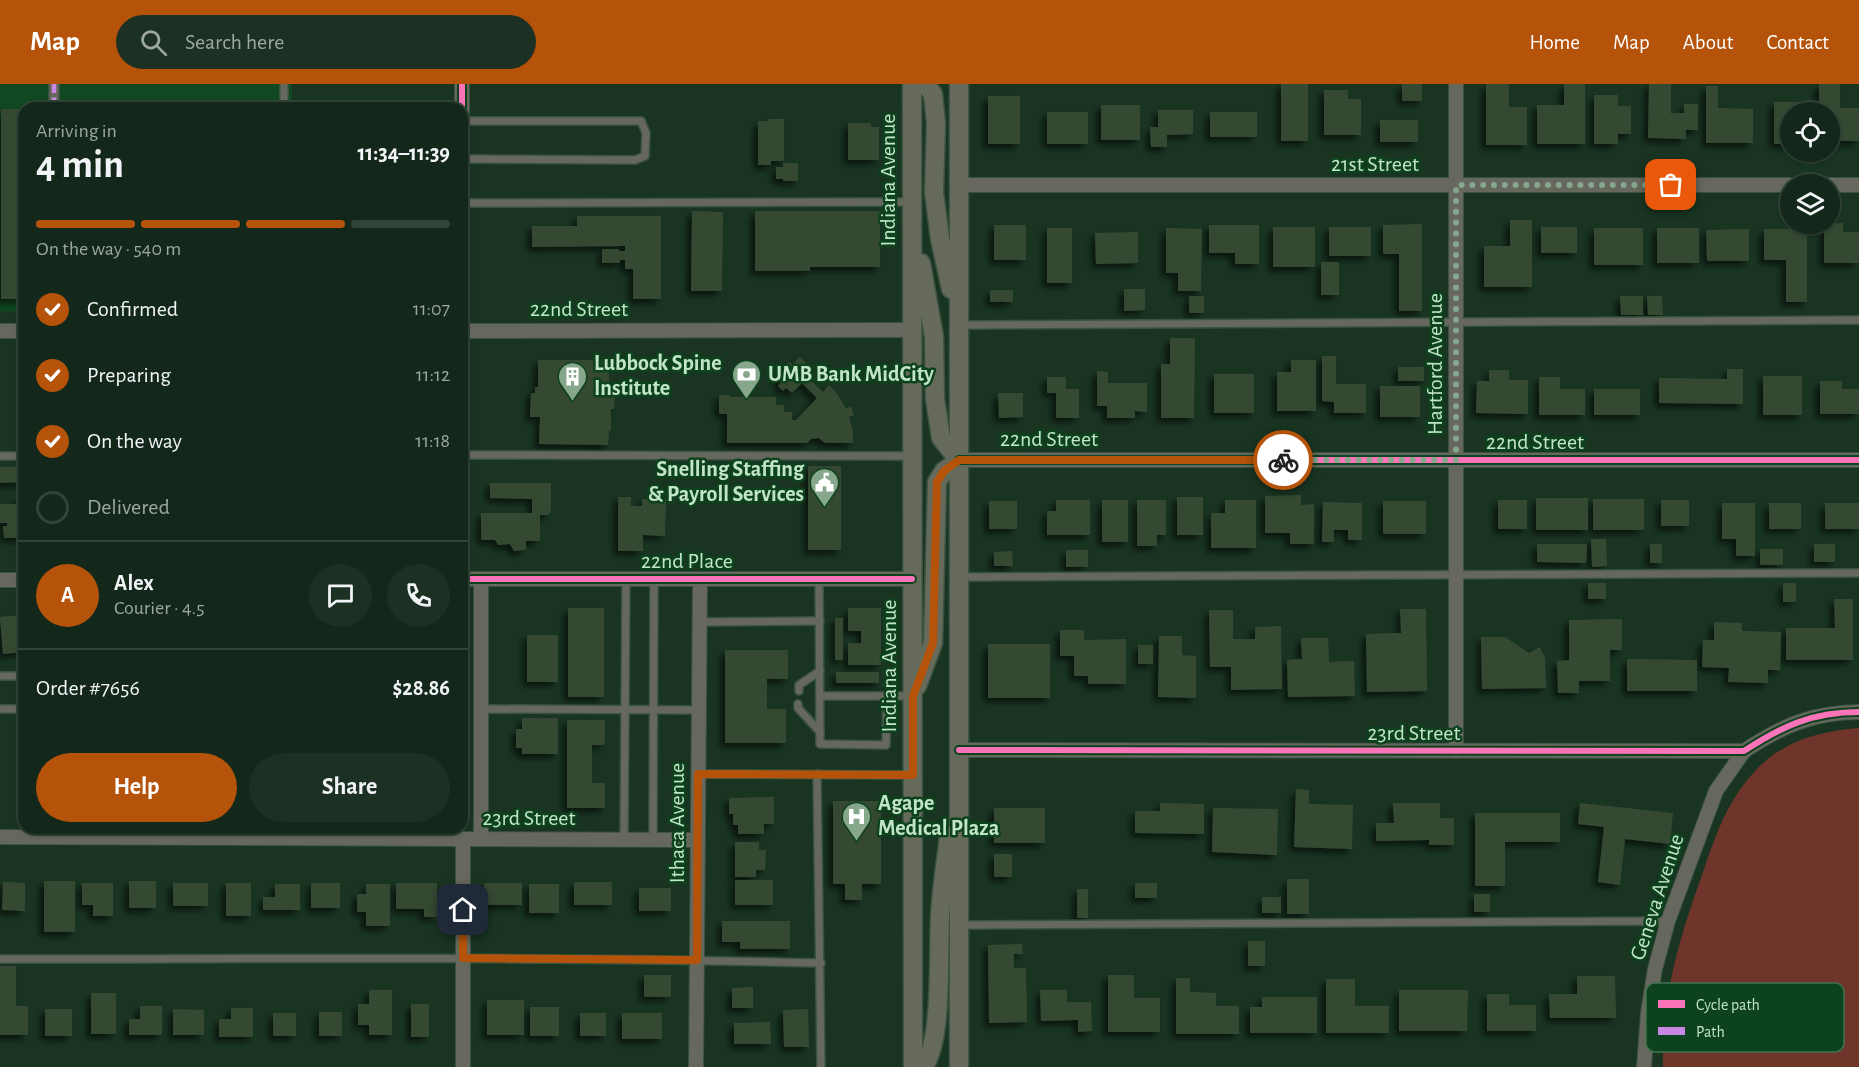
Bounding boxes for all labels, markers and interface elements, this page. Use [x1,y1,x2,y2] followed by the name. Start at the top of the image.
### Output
[116,15,536,69] search box
[137,26,170,59] icon: search
[30,28,80,56] text: Map
[185,31,284,53] text: Search here
[1529,32,1580,53] text: Home
[1613,32,1650,53] text: Map
[1683,32,1733,53] text: About
[1766,32,1829,53] text: Contact
[1780,102,1840,234] map controls
[1780,102,1840,162] button: locate
[877,114,899,246] street label: Indiana Avenue
[36,121,117,141] text: Arriving in
[357,142,450,164] text: 11:34–11:39
[36,146,124,185] text: 4 min
[1331,153,1419,175] street label: 21st Street
[1645,159,1696,210] pin
[1654,168,1687,201] icon: bag
[1780,174,1840,234] button: layers
[36,239,181,259] text: On the way · 540 m
[36,293,69,326] icon: check
[1424,293,1446,435] street label: Hartford Avenue
[87,298,178,320] text: Confirmed
[530,298,628,320] street label: 22nd Street
[413,299,450,319] text: 11:07
[594,352,722,399] place label: Lubbock Spine Institute
[731,358,763,400] bank icon: UMB Bank MidCity
[36,359,69,392] icon: check
[557,360,589,402] building icon: Lubbock Spine Institute
[768,363,934,386] place label: UMB Bank MidCity
[87,364,171,386] text: Preparing
[416,365,450,385] text: 11:12
[36,425,69,458] icon: check
[1000,428,1098,450] street label: 22nd Street
[87,430,182,452] text: On the way
[1253,430,1313,490] courier
[415,431,450,451] text: 11:18
[1486,431,1584,453] street label: 22nd Street
[1267,444,1300,477] icon: bike
[648,458,805,506] place label: Snelling Staffing & Payroll Services
[809,466,841,508] public building icon: Snelling Staffing & Payroll Services
[87,496,170,518] text: Delivered
[641,550,733,572] street label: 22nd Place
[309,564,372,627] button: chat
[387,564,450,627] button: phone
[114,572,154,594] text: Alex
[61,584,74,606] text: A
[114,598,205,618] text: Courier · 4.5
[878,600,900,732] street label: Indiana Avenue
[36,677,140,699] text: Order #7656
[392,677,450,699] text: $28.86
[1368,722,1460,744] street label: 23rd Street
[36,753,237,822] button: Help
[249,753,450,822] button: Share
[666,763,688,883] street label: Ithaca Avenue
[878,792,1000,839] place label: Agape Medical Plaza
[841,800,873,842] hospital icon: Agape Medical Plaza
[483,807,575,829] street label: 23rd Street
[1626,831,1688,963] street label: Geneva Avenue
[437,884,488,935] pin
[446,893,479,926] icon: home
[1646,983,1844,1052] legend
[1696,997,1760,1014] text: Cycle path
[1696,1024,1725,1040] text: Path

